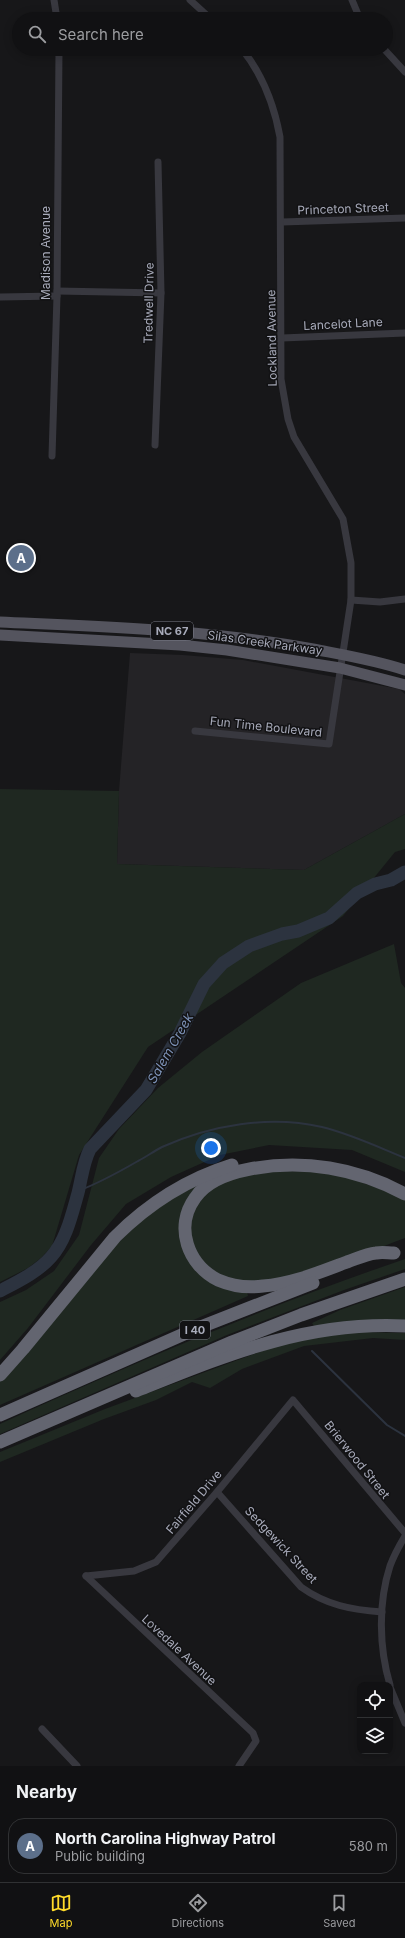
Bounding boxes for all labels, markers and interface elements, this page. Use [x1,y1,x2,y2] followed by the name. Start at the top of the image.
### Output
[12,12,393,56] search box
[26,23,48,45] icon: search
[58,25,144,44] text: Search here
[297,199,389,218] street label: Princeton Street
[38,206,53,300] street label: Madison Avenue
[140,262,157,344] street label: Tredwell Drive
[263,289,280,387] street label: Lockland Avenue
[303,314,383,333] street label: Lancelot Lane
[8,543,34,573] pin: A
[151,622,193,640] road number: NC 67
[207,627,324,658] street label: Silas Creek Parkway
[209,713,323,740] street label: Fun Time Boulevard
[144,1009,197,1086] water label: Salem Creek
[201,1138,221,1158] your location
[180,1321,210,1339] road number: I 40
[321,1418,393,1502] street label: Brierwood Street
[163,1467,225,1537] street label: Fairfield Drive
[242,1503,321,1586] street label: Sedgewick Street
[139,1611,220,1688] street label: Lovedale Avenue
[357,1682,393,1754] map controls
[357,1682,393,1718] button: locate
[357,1718,393,1754] button: layers
[16,1782,77,1802] text: Nearby
[55,1829,276,1848] text: North Carolina Highway Patrol
[25,1838,35,1854] text: A
[349,1838,388,1854] text: 580 m
[55,1848,145,1864] text: Public building
[50,1892,72,1930] tab: Map
[172,1892,224,1930] tab: Directions
[323,1892,355,1930] tab: Saved

